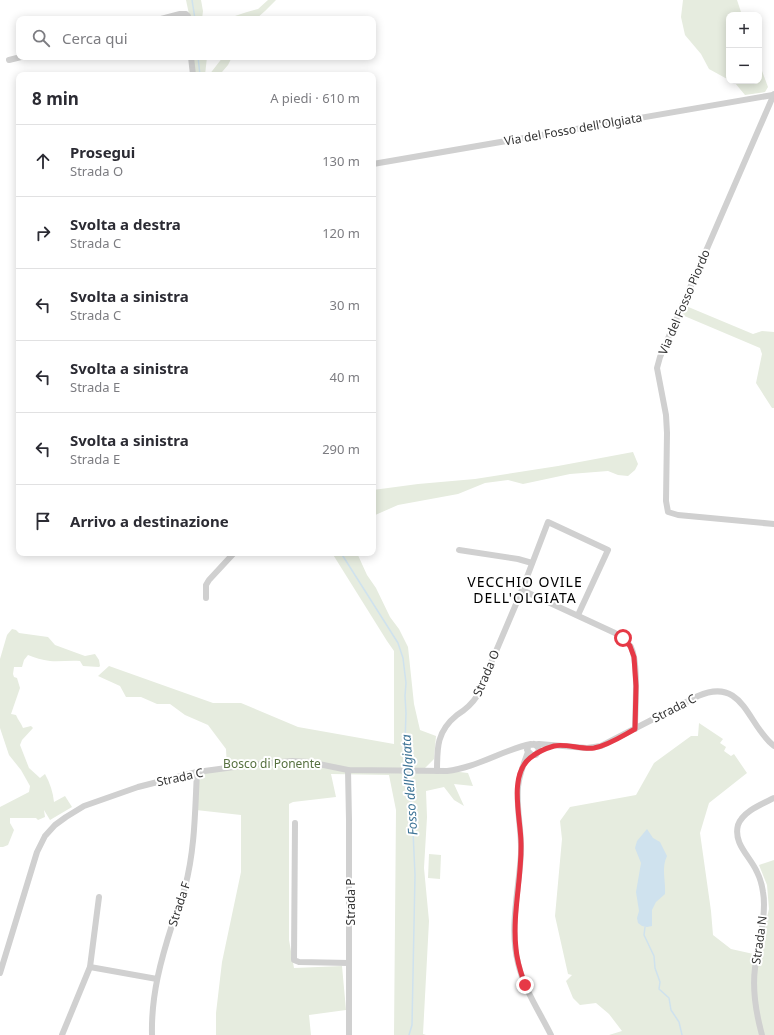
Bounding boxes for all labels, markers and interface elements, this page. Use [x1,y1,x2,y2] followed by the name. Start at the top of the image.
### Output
[726,12,762,84] map controls
[726,12,762,48] button: +
[16,16,376,60] search box
[30,27,52,49] icon: search
[62,28,128,48] text: Cerca qui
[726,48,762,84] button: −
[32,87,79,110] text: 8 min
[270,89,360,107] text: A piedi · 610 m
[503,109,643,149] street label: Via del Fosso dell'Olgiata
[70,142,135,162] text: Prosegui
[32,150,54,172] icon: ahead
[322,152,360,170] text: 130 m
[70,162,123,180] text: Strada O
[70,214,181,234] text: Svolta a destra
[32,222,54,244] icon: right
[322,224,360,242] text: 120 m
[70,234,121,252] text: Strada C
[654,247,714,357] street label: Via del Fosso Piordo
[70,286,189,306] text: Svolta a sinistra
[32,294,54,316] icon: left
[330,296,360,314] text: 30 m
[70,306,121,324] text: Strada C
[70,358,189,378] text: Svolta a sinistra
[32,366,54,388] icon: left
[330,368,360,386] text: 40 m
[70,378,120,396] text: Strada E
[70,430,189,450] text: Svolta a sinistra
[32,438,54,460] icon: left
[322,440,360,458] text: 290 m
[70,450,120,468] text: Strada E
[32,510,54,532] icon: arrive
[70,511,229,531] text: Arrivo a destinazione
[467,572,583,607] district label: VECCHIO OVILE DELL'OLGIATA
[614,629,632,647] route start
[469,647,503,699] street label: Strada O
[649,690,699,726] street label: Strada C
[396,733,422,836] water label: Fosso dell’Olgiata
[223,755,321,772] park label: Bosco di Ponente
[155,764,205,790] street label: Strada C
[342,879,359,925] street label: Strada P
[164,880,194,928] street label: Strada F
[747,915,771,965] street label: Strada N
[516,976,534,994] route end

